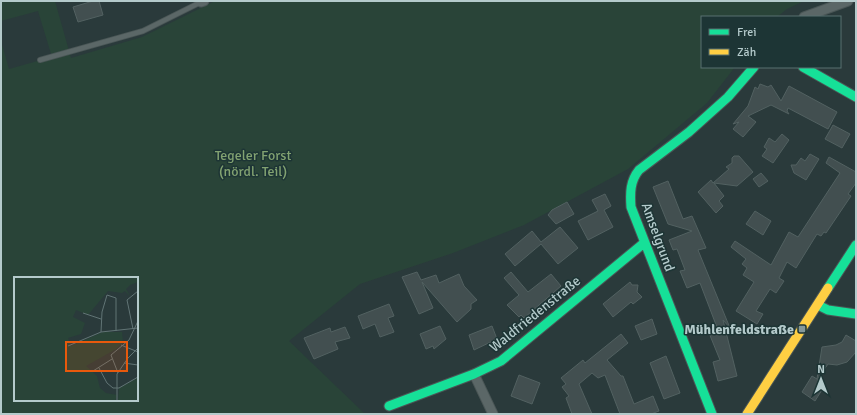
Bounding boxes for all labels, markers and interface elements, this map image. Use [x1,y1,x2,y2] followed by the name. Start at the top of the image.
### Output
[701,16,841,68] legend
[737,25,756,40] text: Frei
[737,45,756,60] text: Zäh
[215,147,291,180] park label: Tegeler Forst (nördl. Teil)
[638,200,678,274] street label: Amselgrund
[486,272,584,356] street label: Waldfriedenstraße
[14,277,138,401] inset map
[684,321,794,338] place label: Mühlenfeldstraße
[797,324,807,334] marker: Mühlenfeldstraße
[801,359,841,399] north arrow
[817,363,825,376] text: N

